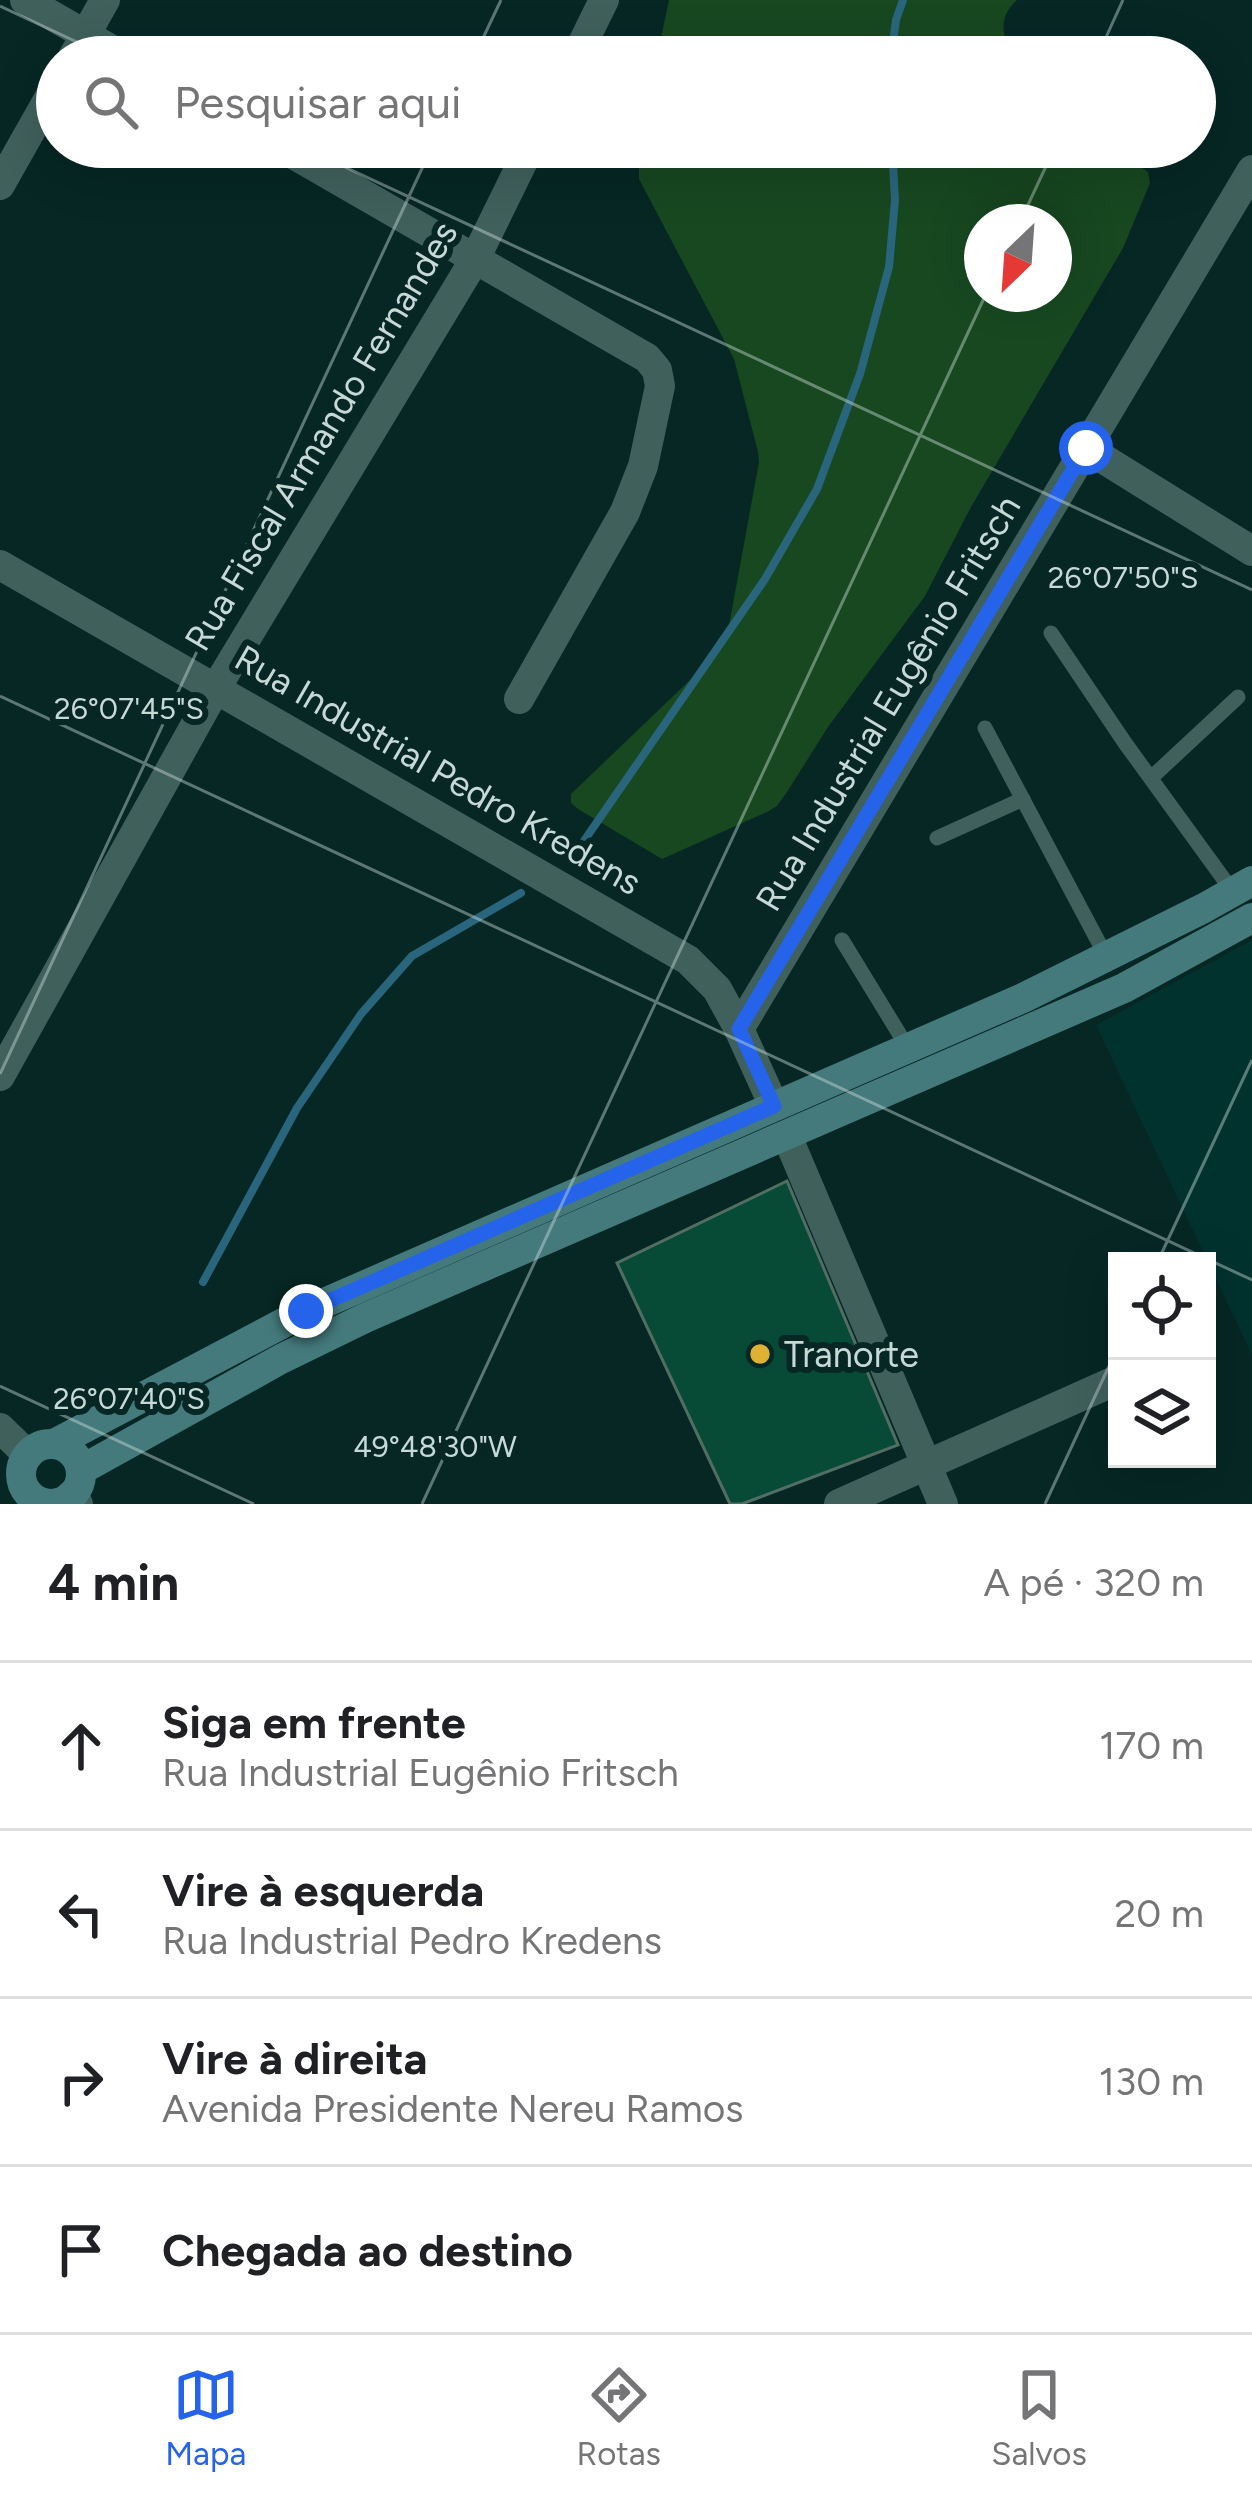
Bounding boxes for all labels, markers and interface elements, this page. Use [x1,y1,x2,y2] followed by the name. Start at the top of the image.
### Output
[36,36,1216,168] search box
[78,69,144,135] icon: search
[174,75,461,129] text: Pesquisar aqui
[964,204,1072,312] north arrow
[176,214,466,658] street label: Rua Fiscal Armando Fernandes
[1059,421,1113,475] route start
[747,487,1029,919] street label: Rua Industrial Eugênio Fritsch
[1048,559,1198,596] text: 26°07'50"S
[227,636,649,904] street label: Rua Industrial Pedro Kredens
[54,690,204,727] text: 26°07'45"S
[1108,1252,1216,1468] map controls
[1108,1252,1216,1360] button: locate
[279,1284,333,1338] route end
[784,1333,919,1376] place label: Tranorte
[747,1341,773,1367] marker: Tranorte
[1108,1360,1216,1468] button: layers
[53,1380,205,1417] text: 26°07'40"S
[353,1428,517,1465] text: 49°48'30"W
[48,1552,179,1613] text: 4 min
[984,1559,1204,1606] text: A pé · 320 m
[162,1695,466,1749] text: Siga em frente
[48,1713,114,1779] icon: ahead
[1099,1722,1204,1769] text: 170 m
[162,1749,679,1796] text: Rua Industrial Eugênio Fritsch
[162,1863,484,1917] text: Vire à esquerda
[48,1881,114,1947] icon: left
[1114,1890,1204,1937] text: 20 m
[162,1917,662,1964] text: Rua Industrial Pedro Kredens
[162,2031,427,2085] text: Vire à direita
[48,2049,114,2115] icon: right
[1099,2058,1204,2105] text: 130 m
[162,2085,744,2132] text: Avenida Presidente Nereu Ramos
[48,2217,114,2283] icon: arrive
[162,2223,573,2277] text: Chegada ao destino
[165,2362,246,2473] tab: Mapa
[577,2362,661,2473] tab: Rotas
[991,2362,1087,2473] tab: Salvos

